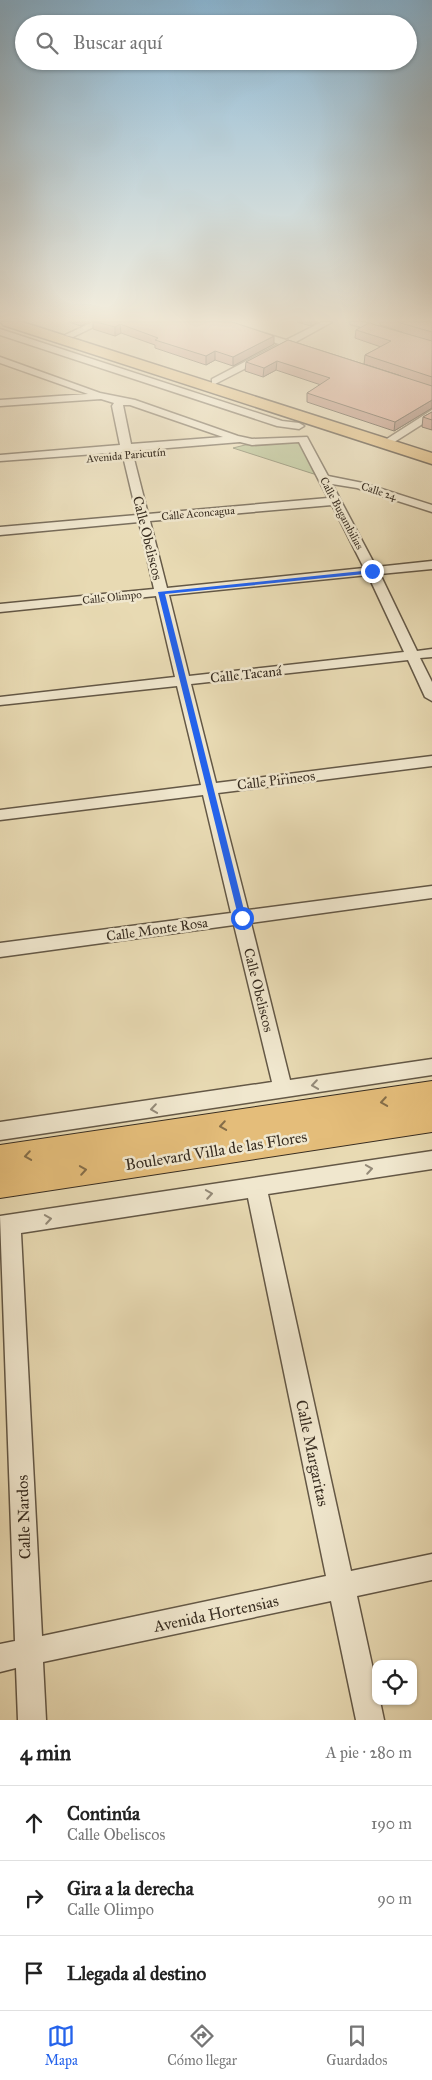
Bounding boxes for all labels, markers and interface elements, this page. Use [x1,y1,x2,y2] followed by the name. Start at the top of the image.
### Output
[15,15,417,70] search box
[33,29,61,57] icon: search
[73,31,162,54] text: Buscar aquí
[85,446,166,466] street label: Avenida Paricutín
[317,475,366,552] street label: Calle Bugambilias
[359,480,399,504] street label: Calle 24
[129,494,166,582] street label: Calle Obeliscos
[161,504,236,523] street label: Calle Aconcagua
[361,560,384,583] route end
[82,588,143,607] street label: Calle Olimpo
[209,662,283,687] street label: Calle Tacaná
[236,767,316,794] street label: Calle Pirineos
[231,907,254,930] route start
[105,914,209,945] street label: Calle Monte Rosa
[240,946,277,1034] street label: Calle Obeliscos
[310,1079,318,1090] one-way arrow
[379,1097,388,1107] one-way arrow
[149,1103,158,1113] one-way arrow
[219,1121,227,1131] one-way arrow
[124,1127,309,1174] street label: Boulevard Villa de las Flores
[23,1150,31,1161] one-way arrow
[78,1165,87,1175] one-way arrow
[365,1165,374,1175] one-way arrow
[205,1189,213,1200] one-way arrow
[44,1214,53,1224] one-way arrow
[291,1398,333,1508] street label: Calle Margaritas
[13,1474,34,1559] street label: Calle Nardos
[151,1591,280,1636] street label: Avenida Hortensias
[372,1660,417,1705] map controls
[372,1660,417,1705] button: locate
[20,1740,71,1766] text: 4 min
[326,1743,412,1762] text: A pie · 280 m
[67,1802,140,1825] text: Continúa
[20,1809,48,1837] icon: ahead
[371,1814,412,1833] text: 190 m
[67,1825,165,1844] text: Calle Obeliscos
[67,1877,194,1900] text: Gira a la derecha
[20,1884,48,1912] icon: right
[377,1889,412,1908] text: 90 m
[67,1900,154,1919] text: Calle Olimpo
[20,1959,48,1987] icon: arrive
[67,1962,206,1985] text: Llegada al destino
[45,2022,78,2069] tab: Mapa
[167,2022,237,2069] tab: Cómo llegar
[326,2022,387,2069] tab: Guardados

